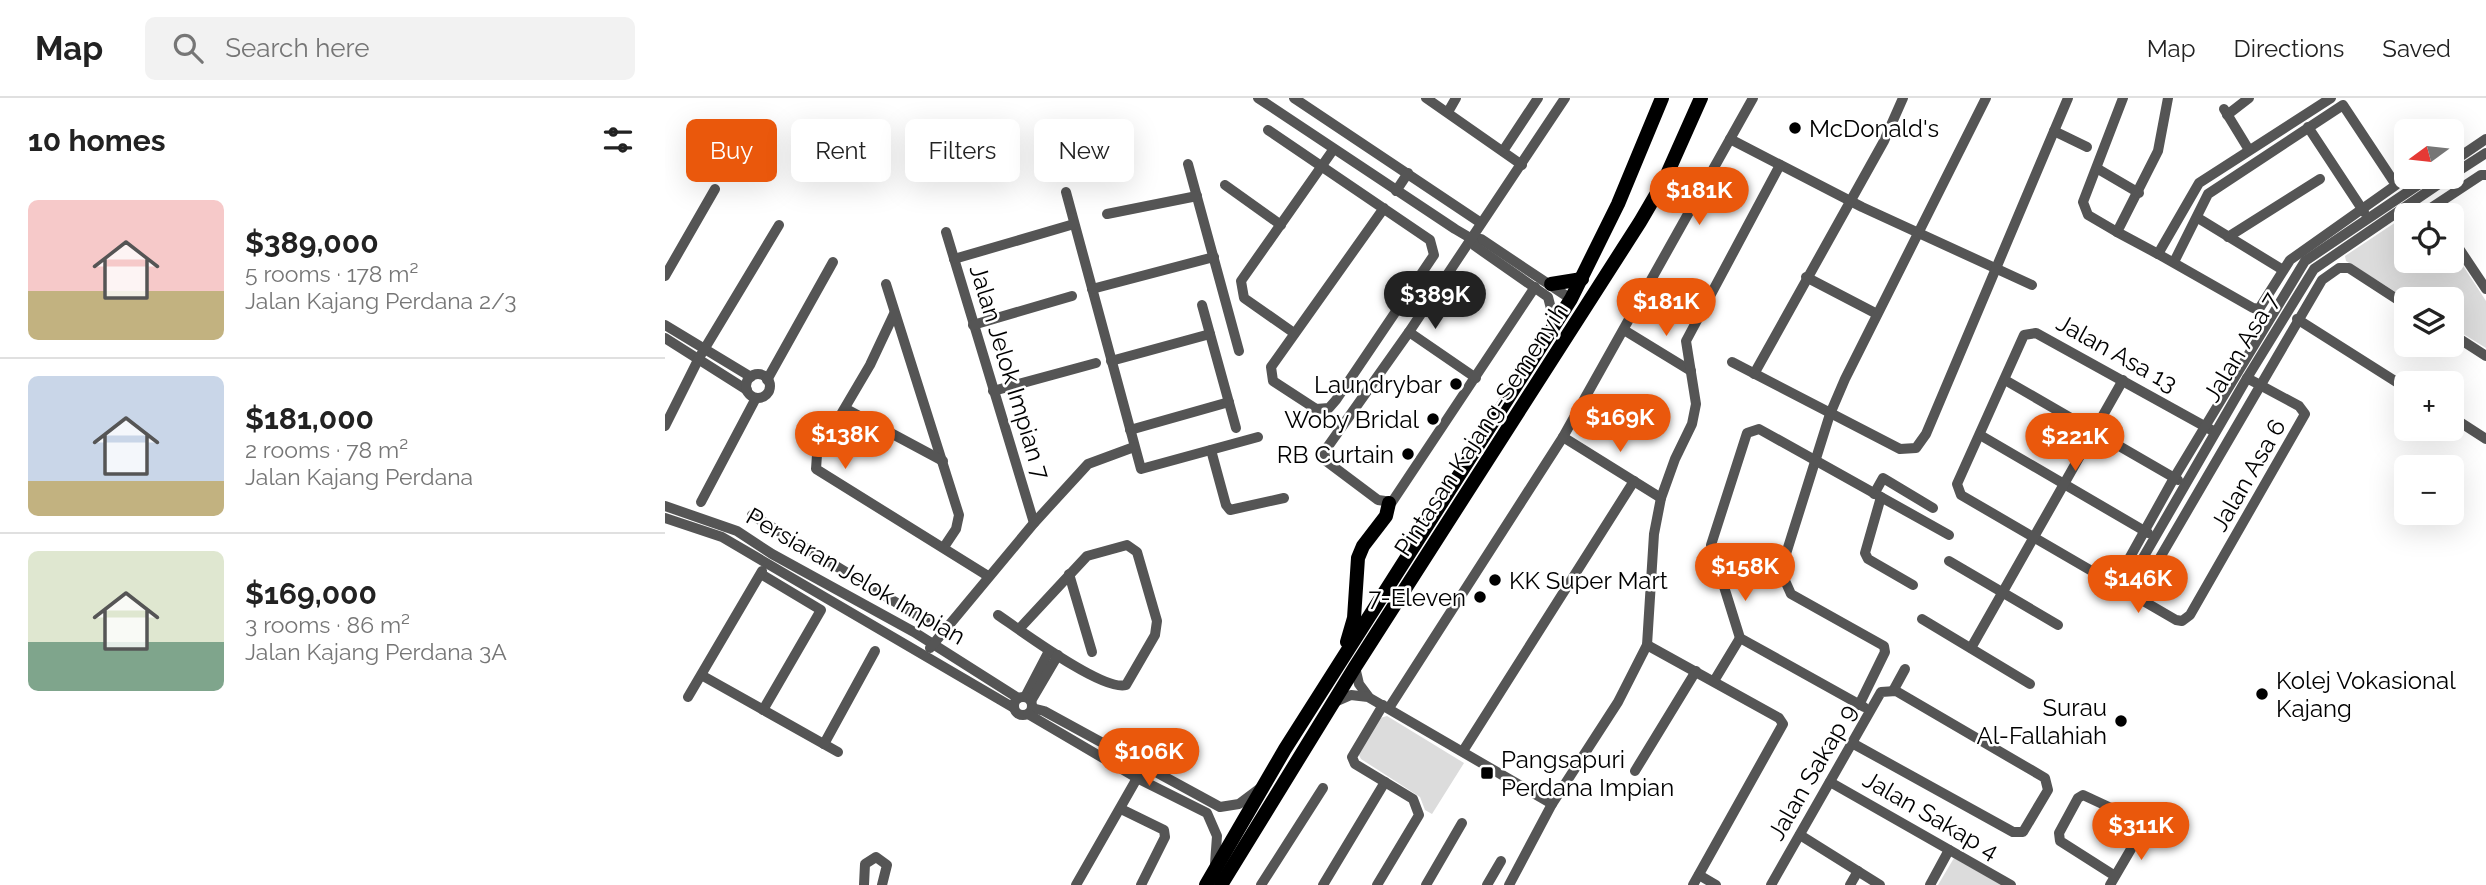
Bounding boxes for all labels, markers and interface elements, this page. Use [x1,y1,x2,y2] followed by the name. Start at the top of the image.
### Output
[145,17,635,80] search box
[35,29,103,68] text: Map
[169,29,207,67] icon: search
[225,33,370,63] text: Search here
[2147,34,2196,63] text: Map
[2234,34,2344,63] text: Directions
[2382,34,2451,63] text: Saved
[1809,114,1939,143] place label: McDonald's
[686,119,777,182] chip: Buy
[791,119,891,182] chip: Rent
[905,119,1020,182] chip: Filters
[1034,119,1134,182] chip: New
[2394,119,2464,189] north arrow
[2394,119,2464,525] map controls
[1787,120,1803,136] marker: McDonald's
[599,121,637,159] icon: filters
[28,123,165,158] text: 10 homes
[1650,167,1748,227] pin: $181K
[1666,176,1732,203] text: $181K
[2394,203,2464,273] button: locate
[245,225,379,260] text: $389,000
[84,228,168,312] icon: home
[245,260,418,287] text: 5 rooms · 178 m²
[964,261,1056,483] street label: Jalan Jelok Impian 7
[1386,272,1484,331] pin: $389K
[1617,278,1715,338] pin: $181K
[1400,280,1470,307] text: $389K
[245,287,516,314] text: Jalan Kajang Perdana 2/3
[1633,287,1699,314] text: $181K
[2197,287,2285,407] street label: Jalan Asa 7
[2394,287,2464,357] button: layers
[1388,297,1574,561] street label: Pintasan Kajang-Semenyih
[2052,308,2182,398] street label: Jalan Asa 13
[1314,370,1443,399] place label: Laundrybar
[2394,371,2464,441] button: +
[1448,376,1464,392] marker: Laundrybar
[1571,394,1669,454] pin: $169K
[245,401,374,436] text: $181,000
[1586,403,1654,430] text: $169K
[84,404,168,488] icon: home
[1284,405,1419,434] place label: Woby Bridal
[1425,411,1441,427] marker: Woby Bridal
[796,412,894,471] pin: $138K
[2026,414,2124,473] pin: $221K
[2204,414,2292,536] street label: Jalan Asa 6
[811,420,879,447] text: $138K
[2041,422,2109,449] text: $221K
[245,436,408,463] text: 2 rooms · 78 m²
[1277,440,1394,469] place label: RB Curtain
[1400,446,1416,462] marker: RB Curtain
[2394,455,2464,525] button: −
[245,463,473,490] text: Jalan Kajang Perdana
[741,501,971,651] street label: Persiaran Jelok Impian
[1696,544,1794,603] pin: $158K
[1711,552,1779,579] text: $158K
[2089,556,2187,615] pin: $146K
[2104,564,2172,591] text: $146K
[1509,566,1668,595] place label: KK Super Mart
[1487,572,1503,588] marker: KK Super Mart
[245,576,377,611] text: $169,000
[84,579,168,663] icon: home
[1368,583,1466,612] place label: 7-Eleven
[1472,589,1488,605] marker: 7-Eleven
[245,611,410,638] text: 3 rooms · 86 m²
[245,638,507,665] text: Jalan Kajang Perdana 3A
[2276,666,2456,723] place label: Kolej Vokasional Kajang
[2254,686,2270,702] marker: Kolej Vokasional Kajang
[1976,693,2107,750] place label: Surau Al-Fallahiah
[1761,699,1863,845] street label: Jalan Sakap 9
[2113,713,2129,729] marker: Surau Al-Fallahiah
[1100,728,1198,788] pin: $106K
[1114,737,1184,764] text: $106K
[1501,745,1674,802] place label: Pangsapuri Perdana Impian
[1479,765,1495,781] marker: Pangsapuri Perdana Impian
[1858,765,2004,865] street label: Jalan Sakap 4
[2092,802,2190,862] pin: $311K
[2108,811,2174,838] text: $311K

